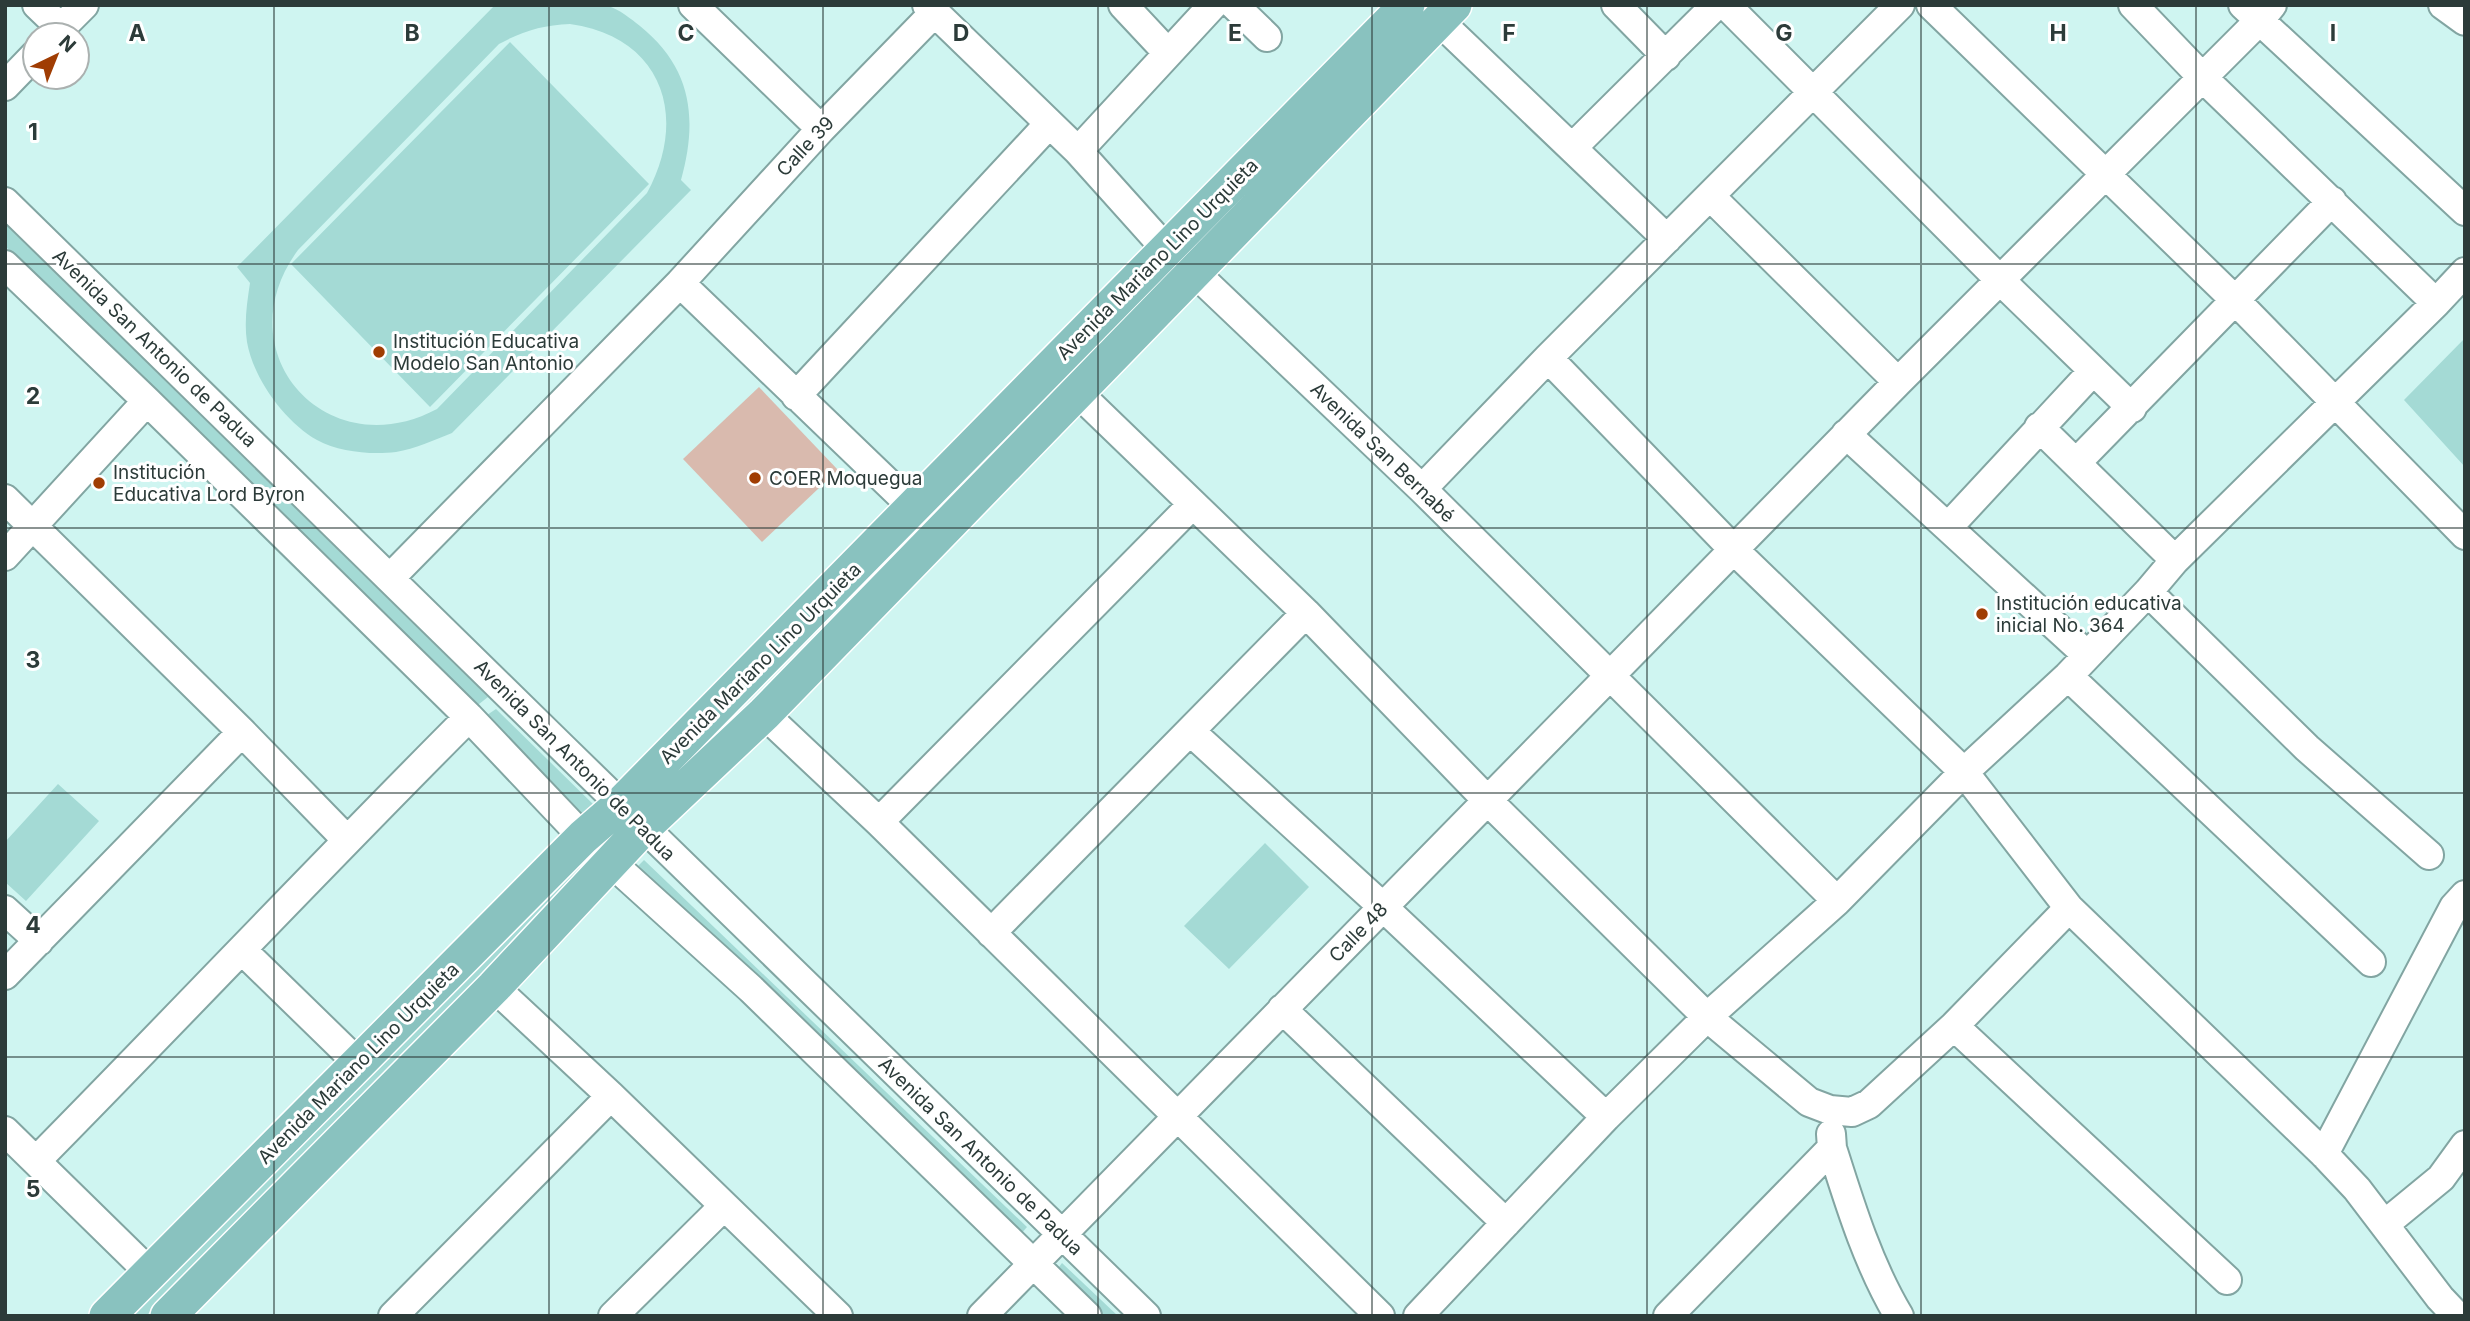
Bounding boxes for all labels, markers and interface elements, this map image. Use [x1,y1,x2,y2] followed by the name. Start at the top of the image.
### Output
[128,19,146,47] text: A
[404,19,420,47] text: B
[677,19,695,47] text: C
[953,19,969,47] text: D
[1228,19,1242,47] text: E
[1502,19,1516,47] text: F
[1775,19,1793,47] text: G
[2049,19,2067,47] text: H
[2330,19,2336,47] text: I
[21,21,91,91] north arrow
[54,31,80,57] text: N
[772,112,839,181] street label: Calle 39
[28,118,38,146] text: 1
[1052,154,1263,365] street label: Avenida Mariano Lino Urquieta
[48,245,261,452] street label: Avenida San Antonio de Padua
[393,330,579,375] place label: Institución Educativa Modelo San Antonio
[371,344,387,360] marker: Institución Educativa Modelo San Antonio
[1306,378,1460,527] street label: Avenida San Bernabé
[26,382,40,410] text: 2
[113,461,305,506] place label: Institución Educativa Lord Byron
[769,467,922,490] place label: COER Moquegua
[747,470,763,486] marker: COER Moquegua
[91,475,107,491] marker: Institución Educativa Lord Byron
[655,558,866,769] street label: Avenida Mariano Lino Urquieta
[1996,592,2182,637] place label: Institución educativa inicial No. 364
[1974,606,1990,622] marker: Institución educativa inicial No. 364
[26,646,40,674] text: 3
[469,655,680,866] street label: Avenida San Antonio de Padua
[1324,898,1392,967] street label: Calle 48
[25,911,41,939] text: 4
[253,958,464,1169] street label: Avenida Mariano Lino Urquieta
[874,1053,1087,1260] street label: Avenida San Antonio de Padua
[26,1175,40,1203] text: 5

